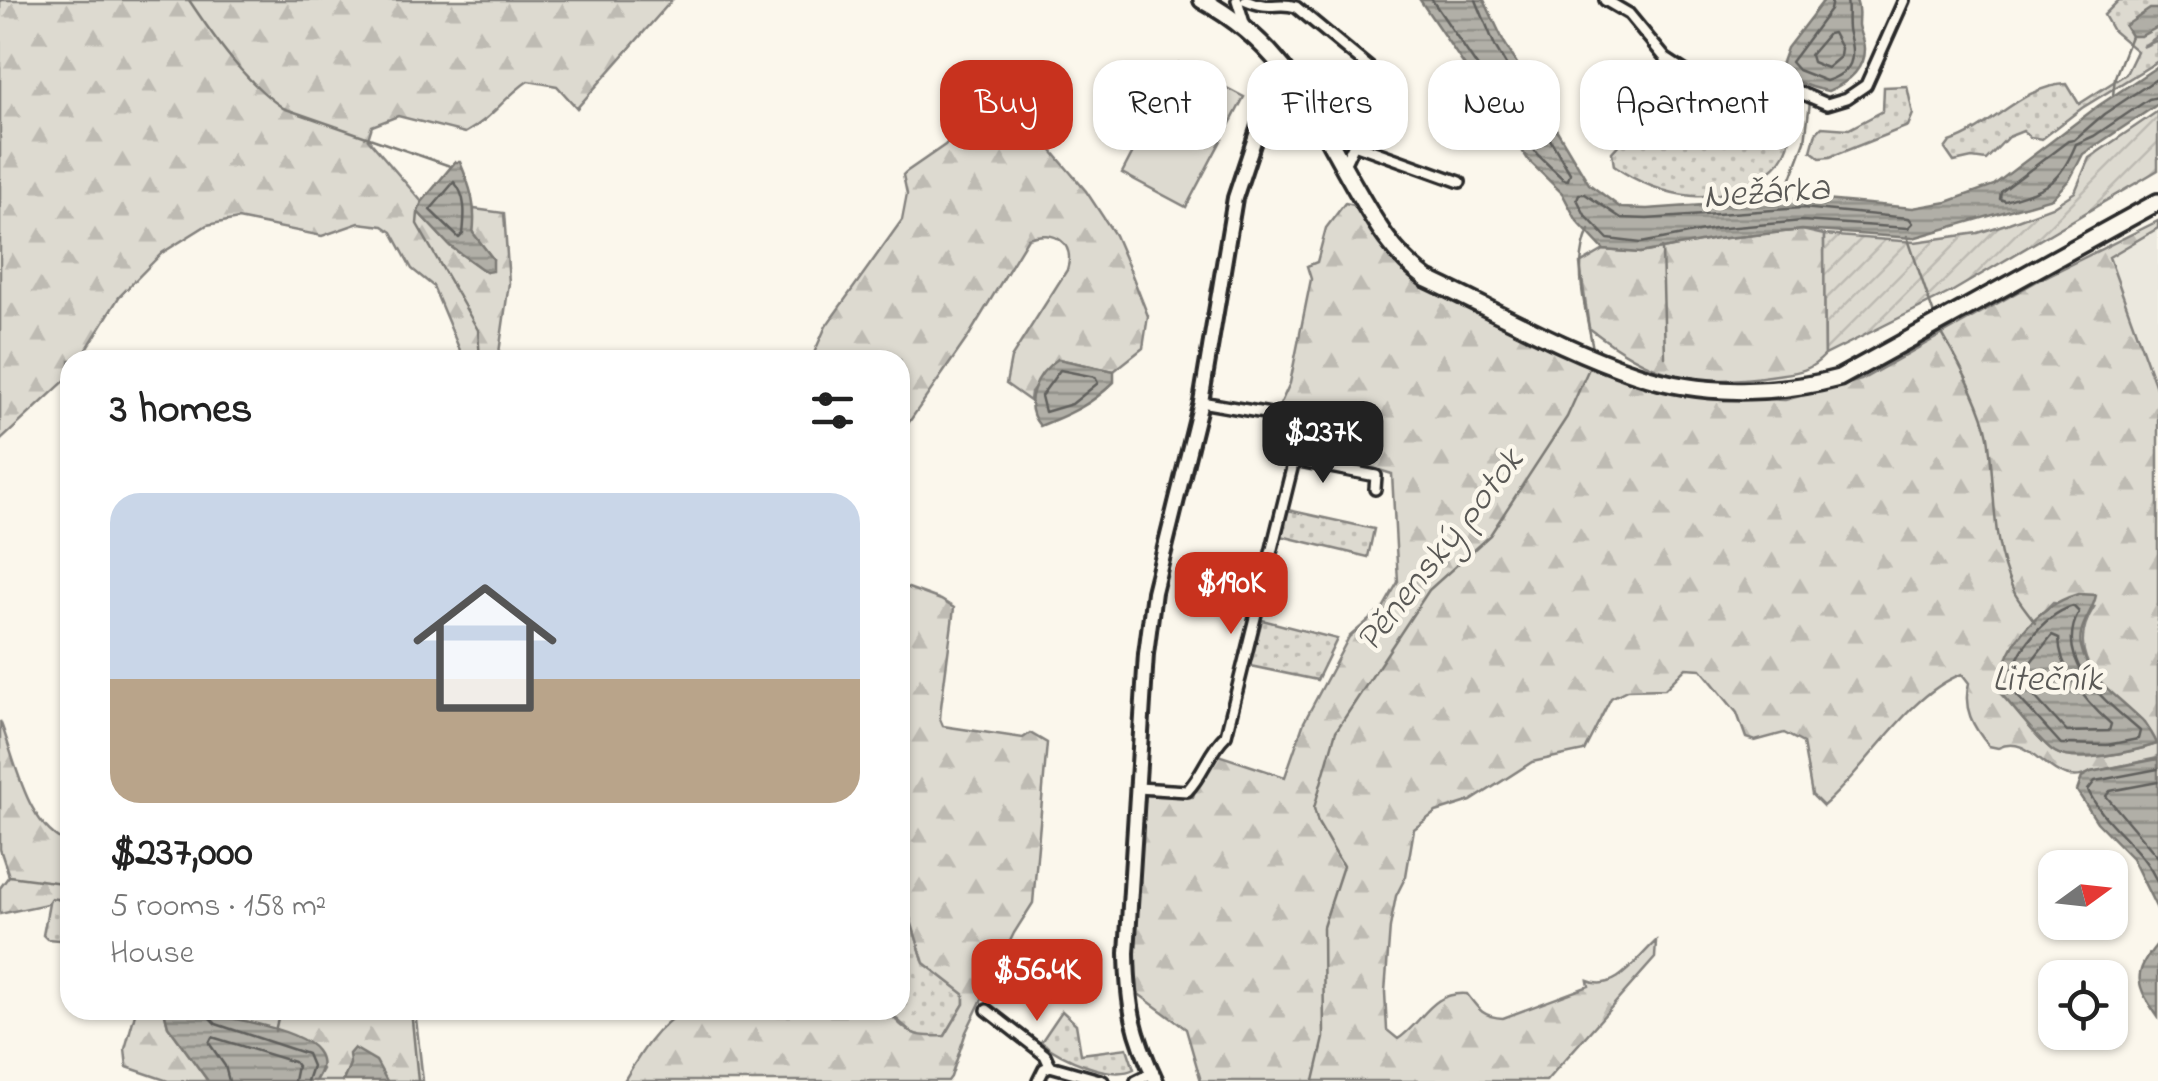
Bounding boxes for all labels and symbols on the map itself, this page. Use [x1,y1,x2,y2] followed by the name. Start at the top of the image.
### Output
[1701,162,1832,226] water label: Nežárka
[1253,401,1393,486] pin: $237K
[1343,436,1540,666] water label: Pěnenský potok
[1161,552,1301,637] pin: $190K
[1992,653,2103,709] water label: Litečník
[2038,850,2128,940] north arrow
[956,939,1118,1024] pin: $56.4K

